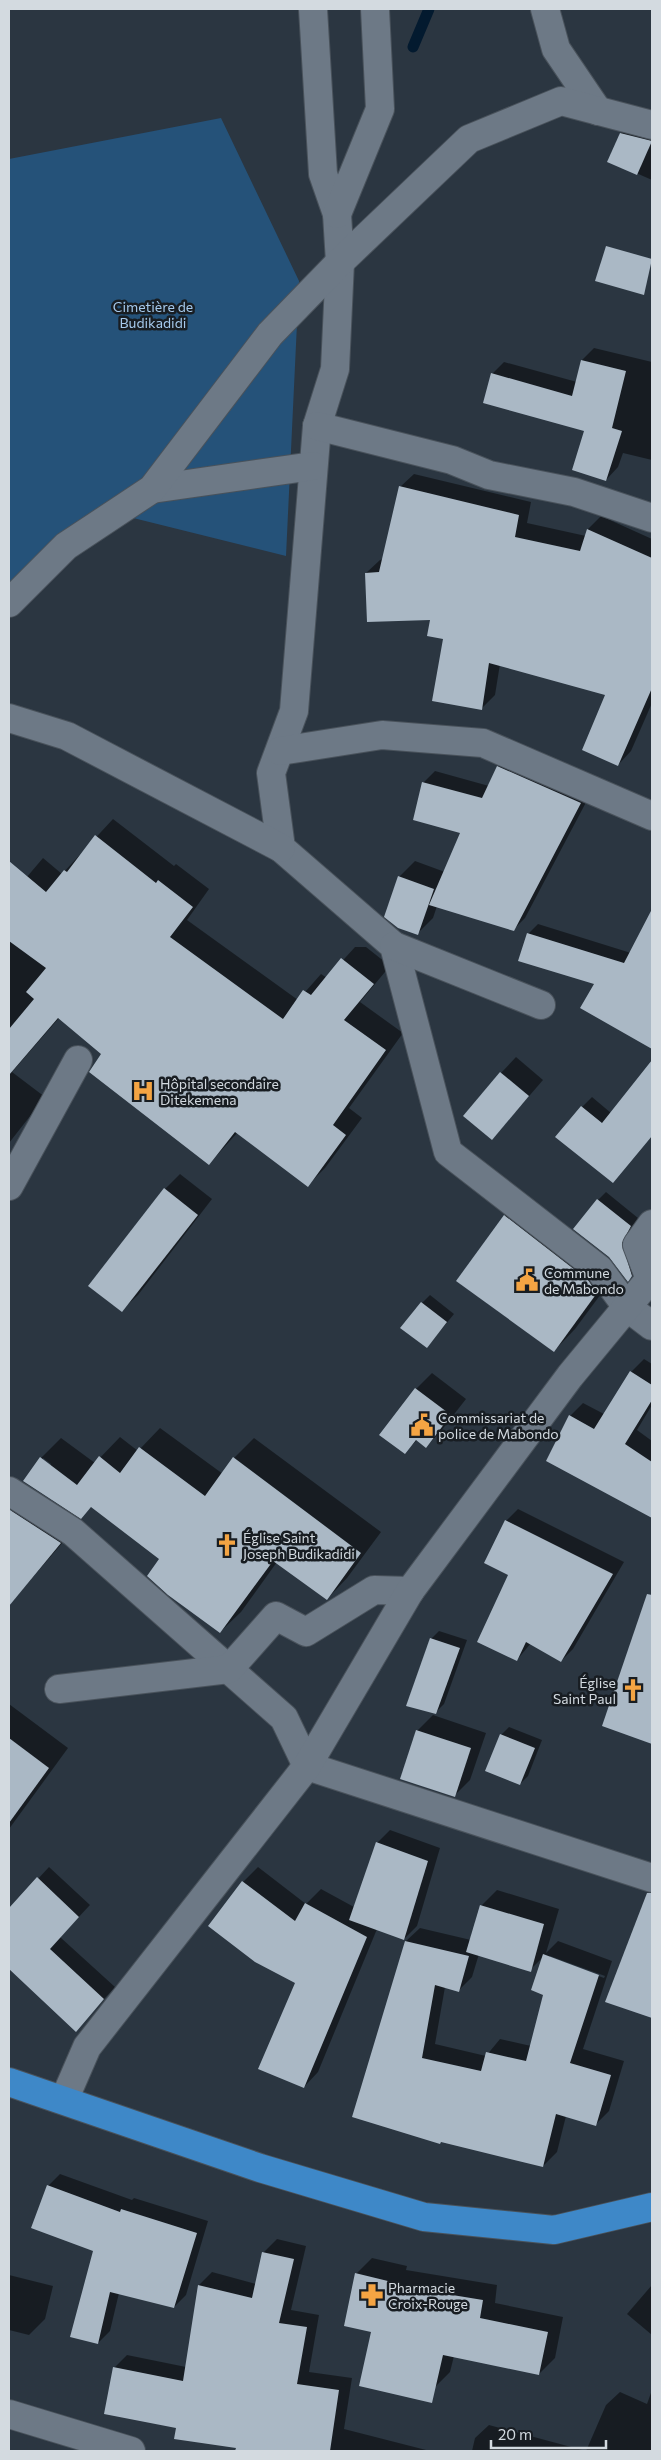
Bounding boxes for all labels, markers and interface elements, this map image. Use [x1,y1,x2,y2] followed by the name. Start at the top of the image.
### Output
[113,298,193,331] park label: Cimetière de Budikadidi
[160,1075,279,1108] place label: Hôpital secondaire Ditekemena
[130,1078,156,1104] hospital icon: Hôpital secondaire Ditekemena
[544,1264,624,1297] place label: Commune de Mabondo
[514,1267,540,1293] public building icon: Commune de Mabondo
[438,1409,559,1442] place label: Commissariat de police de Mabondo
[409,1412,435,1438] public building icon: Commissariat de police de Mabondo
[243,1529,355,1562] place label: Église Saint Joseph Budikadidi
[214,1532,240,1558] church icon: Église Saint Joseph Budikadidi
[553,1674,616,1707] place label: Église Saint Paul
[620,1677,646,1703] church icon: Église Saint Paul
[388,2279,468,2312] place label: Pharmacie Croix-Rouge
[359,2282,385,2308] pharmacy icon: Pharmacie Croix-Rouge
[491,2418,606,2450] scale bar
[498,2425,532,2443] text: 20 m

